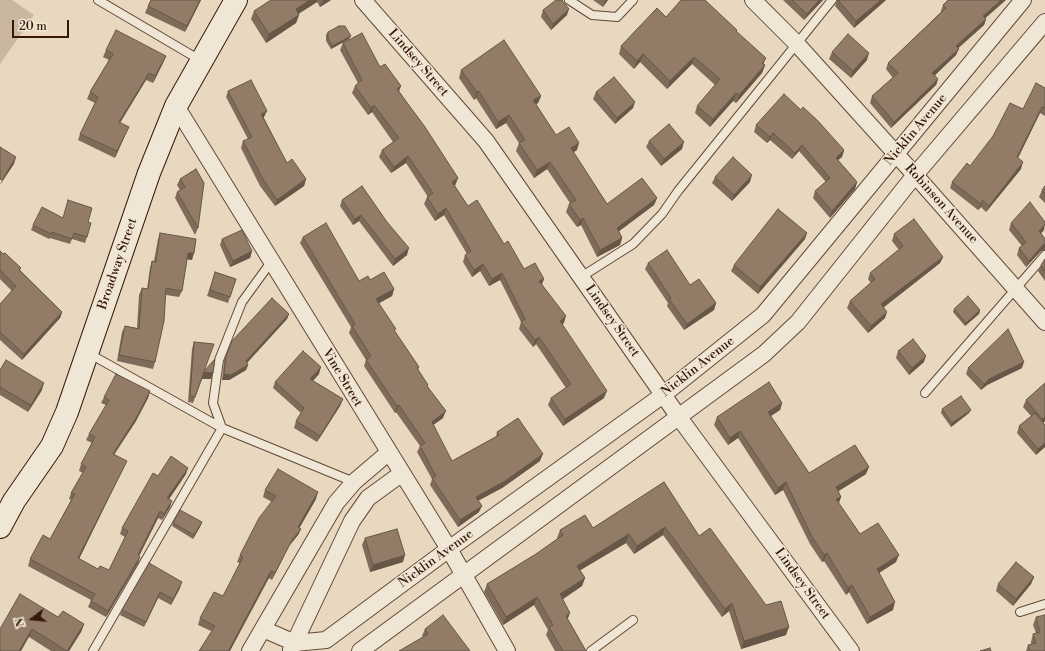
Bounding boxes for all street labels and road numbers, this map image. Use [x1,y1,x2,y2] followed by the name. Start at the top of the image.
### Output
[384,26,452,100] street label: Lindsey Street
[882,91,950,169] street label: Nicklin Avenue
[901,161,981,247] street label: Robinson Avenue
[95,216,141,312] street label: Broadway Street
[581,282,643,360] street label: Lindsey Street
[658,334,738,400] street label: Nicklin Avenue
[319,346,365,410] street label: Vine Street
[396,527,476,591] street label: Nicklin Avenue
[771,545,833,623] street label: Lindsey Street

